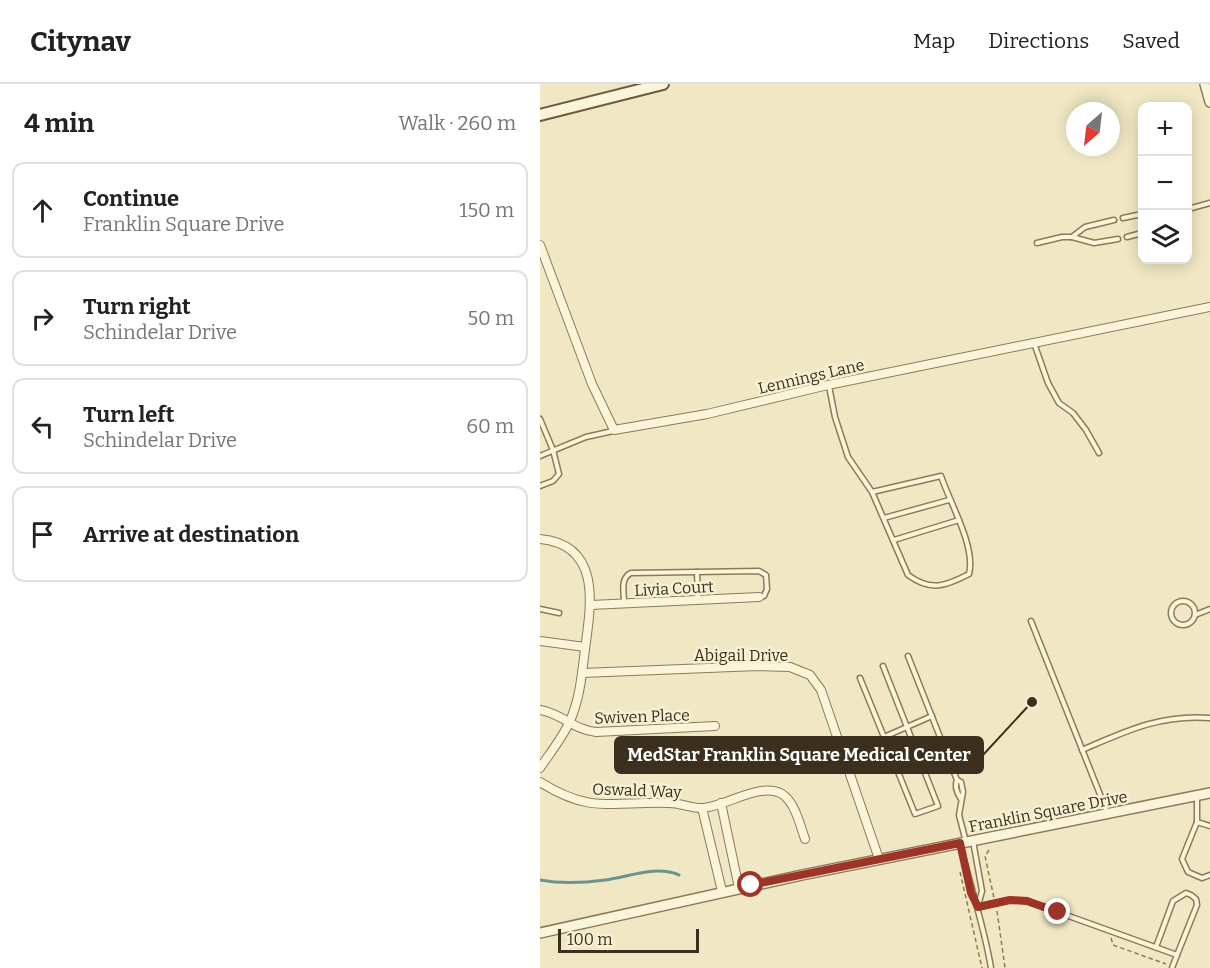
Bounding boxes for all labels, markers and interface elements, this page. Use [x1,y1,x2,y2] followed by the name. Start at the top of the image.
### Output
[30,25,131,58] text: Citynav
[913,28,955,54] text: Map
[988,28,1089,54] text: Directions
[1122,28,1180,54] text: Saved
[1066,102,1120,156] north arrow
[1138,102,1192,264] map controls
[1138,102,1192,156] button: +
[24,108,94,139] text: 4 min
[398,111,516,135] text: Walk · 260 m
[1138,156,1192,210] button: −
[83,185,179,212] text: Continue
[26,194,59,227] icon: ahead
[459,198,514,222] text: 150 m
[1138,210,1192,264] button: layers
[83,212,284,236] text: Franklin Square Drive
[83,293,191,320] text: Turn right
[26,302,59,335] icon: right
[467,306,514,330] text: 50 m
[83,320,237,344] text: Schindelar Drive
[756,355,866,398] street label: Lennings Lane
[83,401,175,428] text: Turn left
[26,410,59,443] icon: left
[466,414,514,438] text: 60 m
[83,428,237,452] text: Schindelar Drive
[26,518,59,551] icon: arrive
[83,521,299,548] text: Arrive at destination
[634,577,715,600] street label: Livia Court
[694,646,788,665] street label: Abigail Drive
[594,705,690,728] street label: Swiven Place
[615,737,983,773] callout: MedStar Franklin Square Medical Center
[627,744,971,766] text: MedStar Franklin Square Medical Center
[592,779,683,802] street label: Oswald Way
[967,787,1129,836] street label: Franklin Square Drive
[737,871,763,897] route start
[1044,898,1070,924] route end
[558,926,699,954] scale bar
[567,930,612,949] text: 100 m

